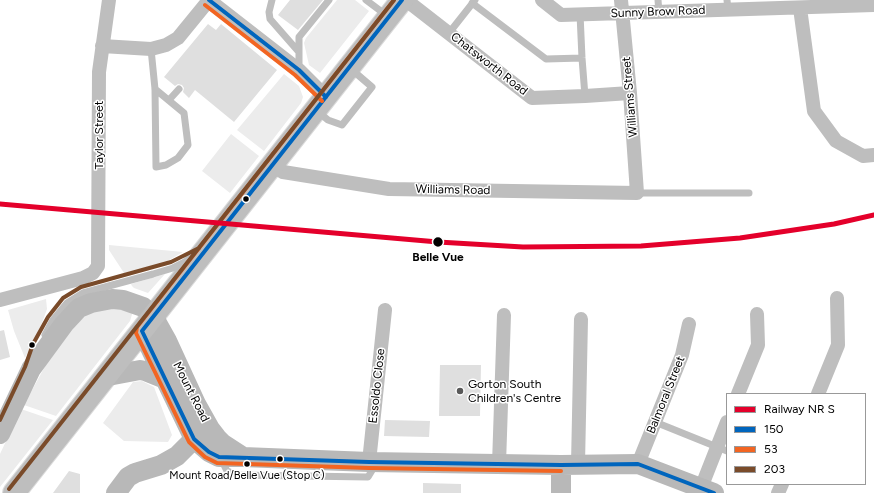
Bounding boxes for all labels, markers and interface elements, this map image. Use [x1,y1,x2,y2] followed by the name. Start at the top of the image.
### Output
[610,3,706,21] street label: Sunny Brow Road
[448,29,530,99] street label: Chatsworth Road
[619,56,641,138] street label: Williams Street
[92,101,106,169] street label: Taylor Street
[415,182,491,198] street label: Williams Road
[241,194,251,204] unlabelled marker
[431,235,445,249] marker: Belle Vue
[412,250,464,264] place label: Belle Vue
[27,340,37,350] unlabelled marker
[366,348,388,424] street label: Essoldo Close
[644,354,688,436] street label: Balmoral Street
[170,359,212,425] street label: Mount Road
[468,377,561,405] place label: Gorton South Children's Centre
[455,386,465,396] marker: Gorton South Children's Centre
[726,393,866,485] legend
[764,402,835,416] text: Railway NR S
[764,422,784,436] text: 150
[764,442,777,456] text: 53
[275,454,285,464] unlabelled marker
[242,459,252,469] marker: Mount Road/Belle Vue (Stop C)
[764,462,785,476] text: 203
[169,469,325,483] place label: Mount Road/Belle Vue (Stop C)

